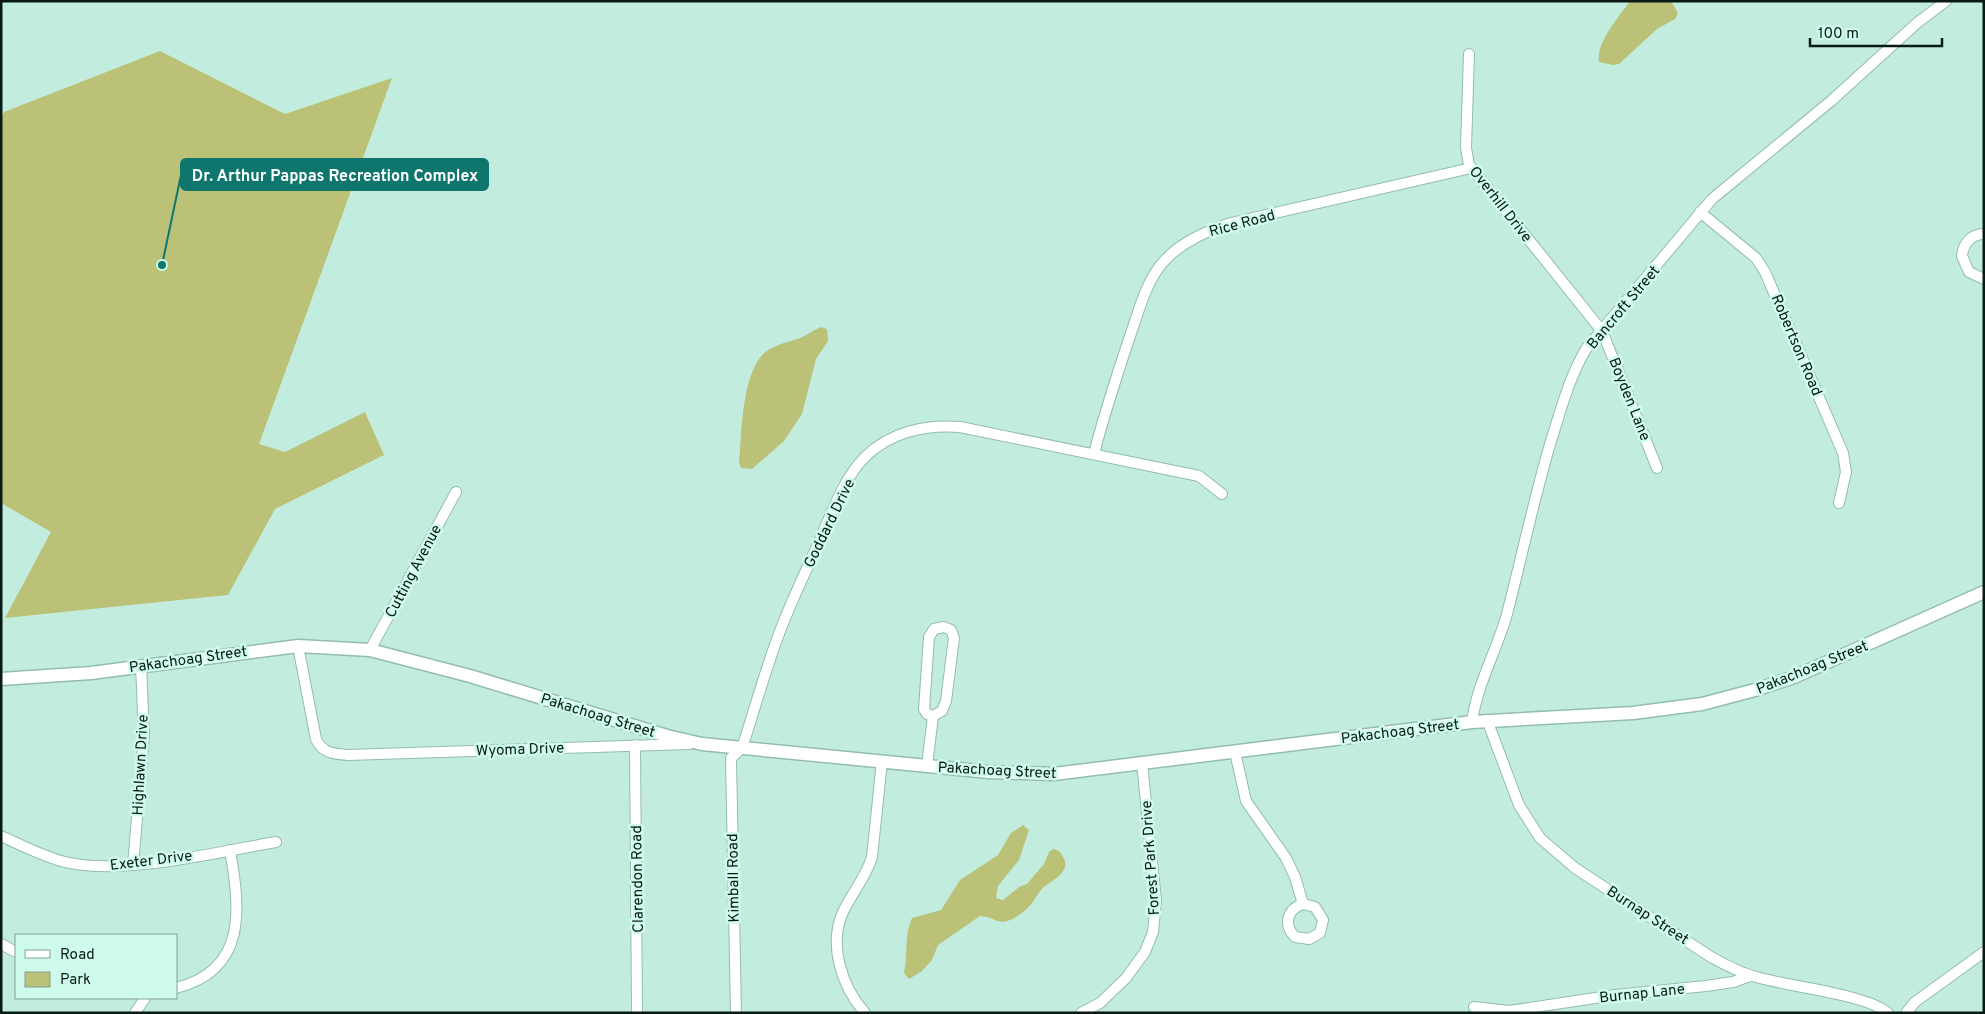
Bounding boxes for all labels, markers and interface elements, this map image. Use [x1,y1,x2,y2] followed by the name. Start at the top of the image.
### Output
[1810,15,1942,47] scale bar
[1818,25,1859,44] text: 100 m
[181,159,488,190] callout: Dr. Arthur Pappas Recreation Complex
[1464,163,1535,247] street label: Overhill Drive
[192,167,478,187] text: Dr. Arthur Pappas Recreation Complex
[1207,207,1278,242] street label: Rice Road
[1584,262,1665,354] street label: Bancroft Street
[1766,292,1826,399] street label: Robertson Road
[1603,355,1654,444] street label: Boyden Lane
[801,476,860,571] street label: Goddard Drive
[382,522,447,622] street label: Cutting Avenue
[1754,637,1871,699] street label: Pakachoag Street
[128,643,248,678] street label: Pakachoag Street
[538,690,657,743] street label: Pakachoag Street
[129,714,154,816] street label: Highlawn Drive
[1340,716,1460,749] street label: Pakachoag Street
[476,739,565,762] street label: Wyoma Drive
[937,759,1057,784] street label: Pakachoag Street
[1138,800,1165,916] street label: Forest Park Drive
[628,825,649,933] street label: Clarendon Road
[724,833,745,923] street label: Kimball Road
[109,847,193,876] street label: Exeter Drive
[1603,883,1692,950] street label: Burnap Street
[15,934,178,999] legend
[60,946,95,965] text: Road
[60,971,91,990] text: Park
[1598,981,1686,1008] street label: Burnap Lane

